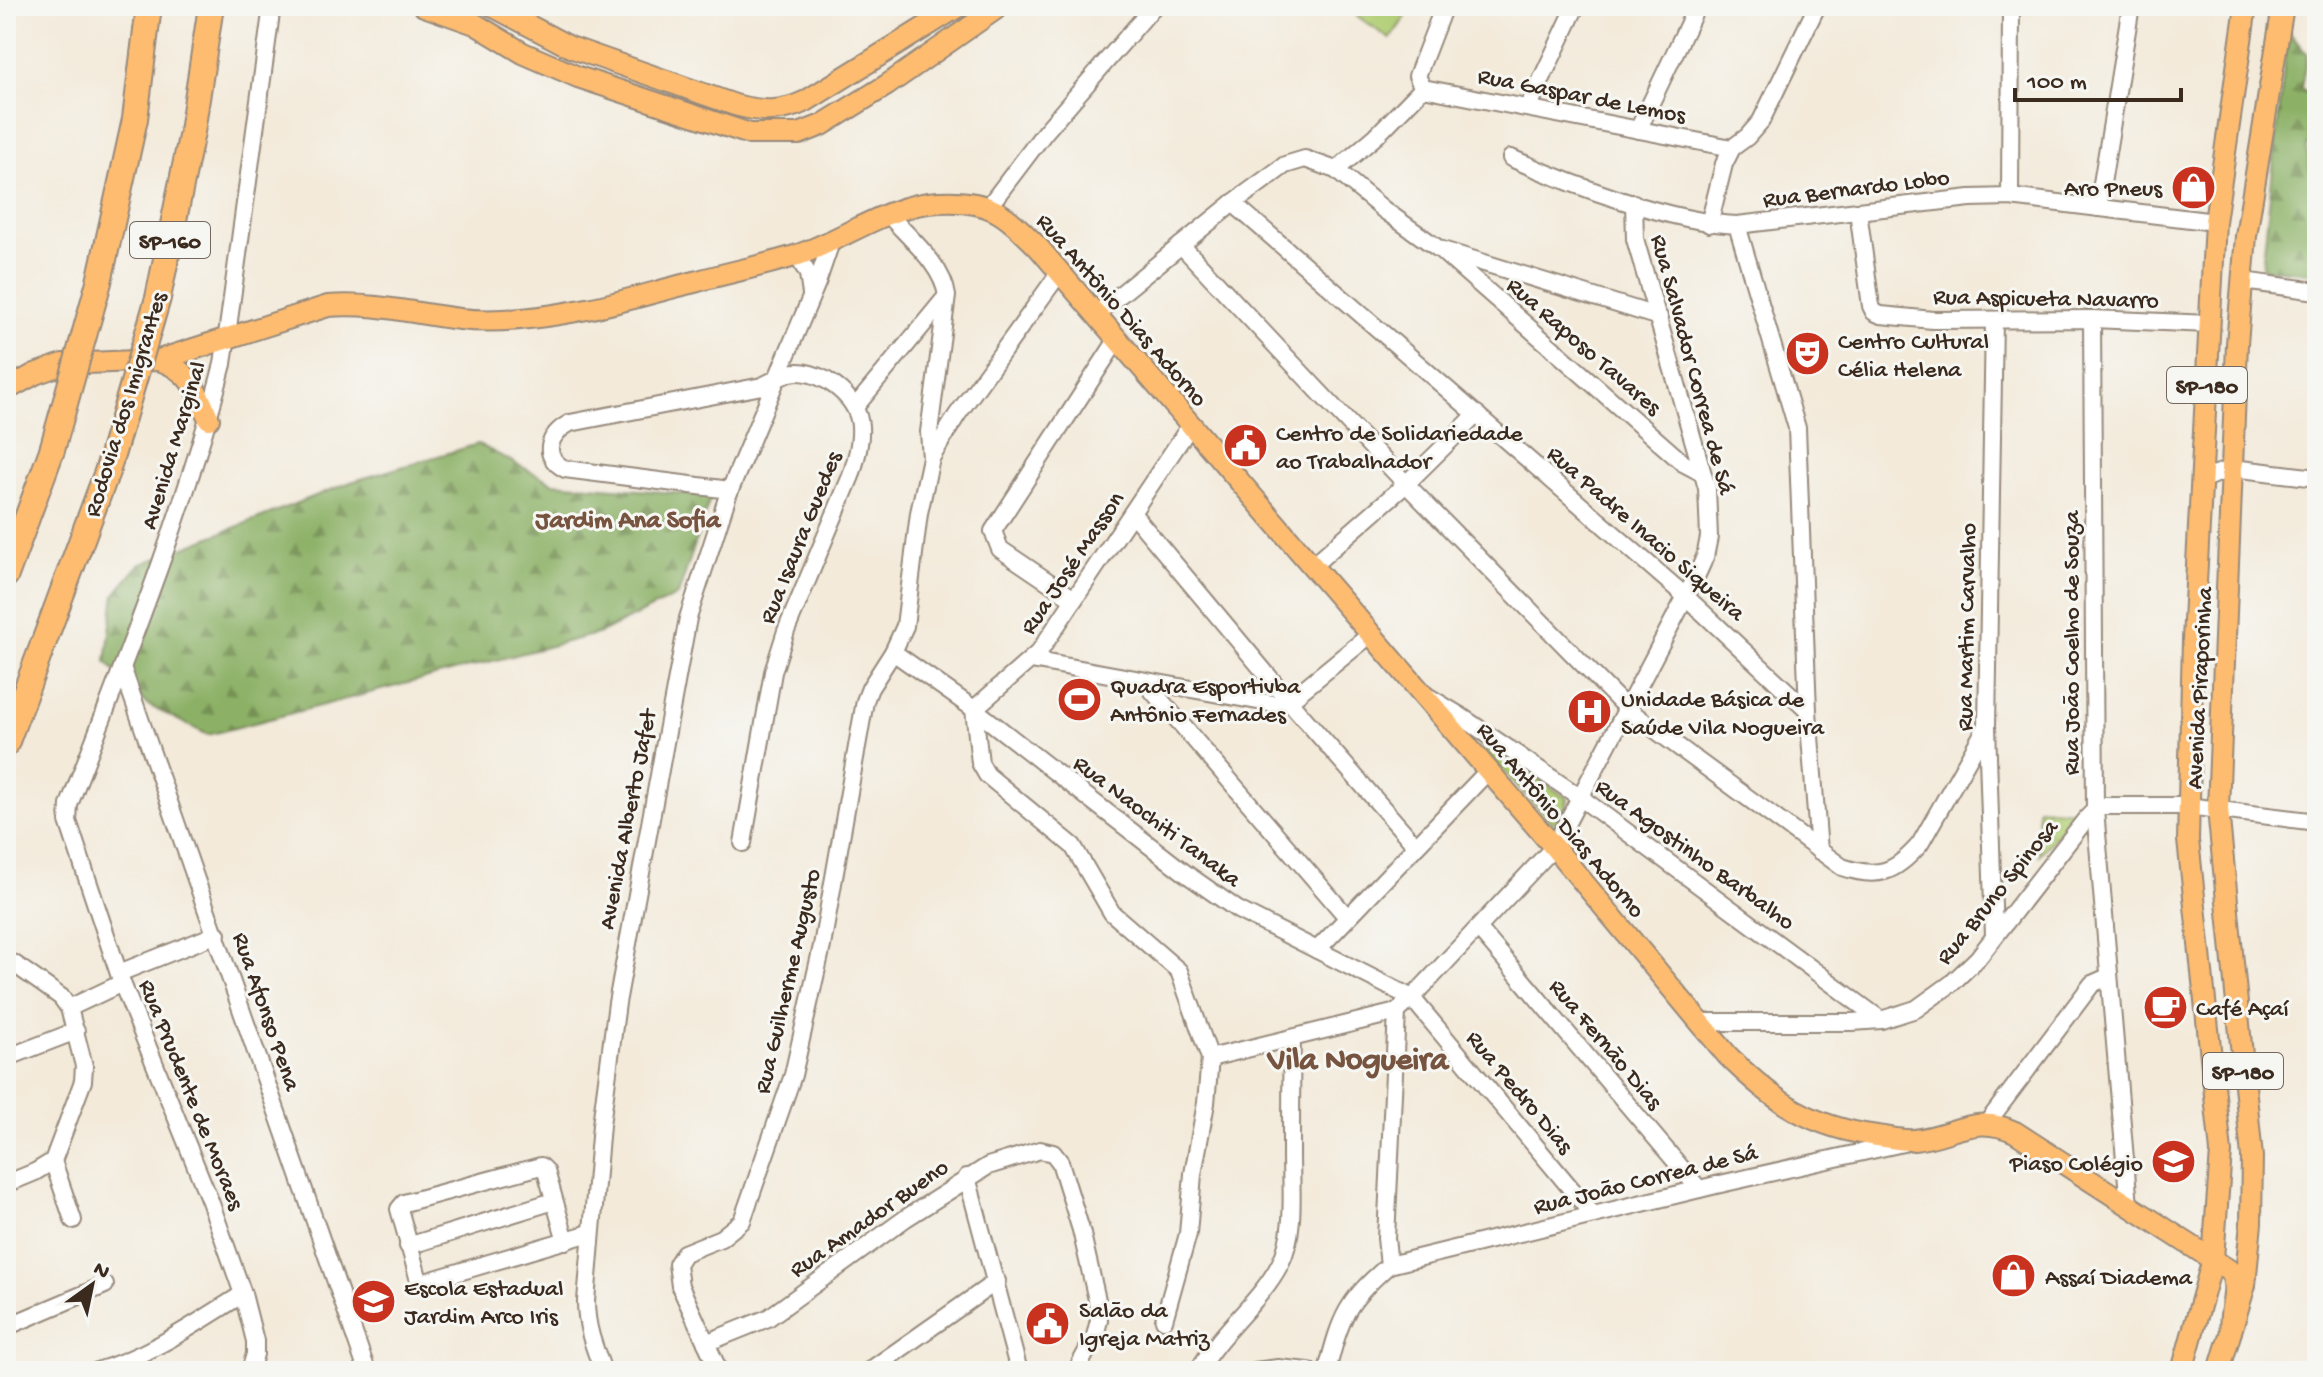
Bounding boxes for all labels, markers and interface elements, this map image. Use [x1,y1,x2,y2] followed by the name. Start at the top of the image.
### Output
[2015,52,2181,102] scale bar
[1475,63,1689,132] street label: Rua Gaspar de Lemos
[2026,69,2087,98] text: 100 m
[2169,163,2217,211] shop icon: Aro Pneus
[1761,165,1951,216] street label: Rua Bernardo Lobo
[2064,176,2163,205] place label: Aro Pneus
[1028,209,1212,414] street label: Rua Antônio Dias Adorno
[130,222,210,258] road number: SP-160
[1642,232,1739,499] street label: Rua Salvador Correa de Sá
[1499,272,1667,424] street label: Rua Raposo Tavares
[1933,284,2159,317] street label: Rua Aspicueta Navarro
[79,288,176,521] street label: Rodovia dos Imigrantes
[1838,329,1989,386] place label: Centro Cultural Célia Helena
[1783,330,1831,378] theatre icon: Centro Cultural Célia Helena
[136,359,215,534] street label: Avenida Marginal
[2167,367,2247,403] road number: SP-180
[1276,421,1523,478] place label: Centro de Solidariedade ao Trabalhador
[1221,422,1269,470] public building icon: Centro de Solidariedade ao Trabalhador
[1540,441,1750,629] street label: Rua Padre Inacio Siqueira
[754,447,851,629] street label: Rua Isaura Guedes
[1015,486,1133,641] street label: Rua José Masson
[535,507,722,538] district label: Jardim Ana Sofia
[2059,510,2088,775] street label: Rua João Coelho de Souza
[1952,523,1985,732] street label: Rua Martim Carvalho
[2182,586,2221,790] street label: Avenida Piraporinha
[1110,674,1301,731] place label: Quadra Esportivba Antônio Fernades
[1055,675,1103,723] sports icon: Quadra Esportivba Antônio Fernades
[1621,687,1825,744] place label: Unidade Básica de Saúde Vila Nogueira
[1566,688,1614,736] hospital icon: Unidade Básica de Saúde Vila Nogueira
[594,705,665,932] street label: Avenida Alberto Jafet
[1469,717,1650,925] street label: Rua Antônio Dias Adorno
[1066,750,1246,896] street label: Rua Naochiti Tanaka
[1588,774,1800,938] street label: Rua Agostinho Barbalho
[1931,814,2067,972] street label: Rua Bruno Spinosa
[749,866,829,1097] street label: Rua Guilherme Augusto
[224,929,306,1096] street label: Rua Afonso Pena
[1541,974,1668,1117] street label: Rua Fernão Dias
[130,976,250,1216] street label: Rua Prudente de Moraes
[2141,983,2189,1031] cafe icon: Café Açaí
[2196,996,2289,1025] place label: Café Açaí
[1458,1026,1579,1162] street label: Rua Pedro Dias
[1266,1043,1450,1081] district label: Vila Nogueira
[2203,1053,2283,1089] road number: SP-180
[2150,1138,2198,1186] school or university icon: Piaso Colégio
[1531,1139,1762,1223] street label: Rua João Correa de Sá
[2009,1151,2143,1180] place label: Piaso Colégio
[785,1154,955,1286] street label: Rua Amador Bueno
[52,1245,132,1325] north arrow
[1990,1252,2038,1300] shop icon: Assaí Diadema
[88,1257,114,1286] text: N
[2045,1265,2193,1294] place label: Assaí Diadema
[404,1276,564,1333] place label: Escola Estadual Jardim Arco Iris
[349,1277,397,1325] school or university icon: Escola Estadual Jardim Arco Iris
[1079,1298,1211,1355] place label: Salão da Igreja Matriz
[1024,1299,1072,1347] public building icon: Salão da Igreja Matriz

